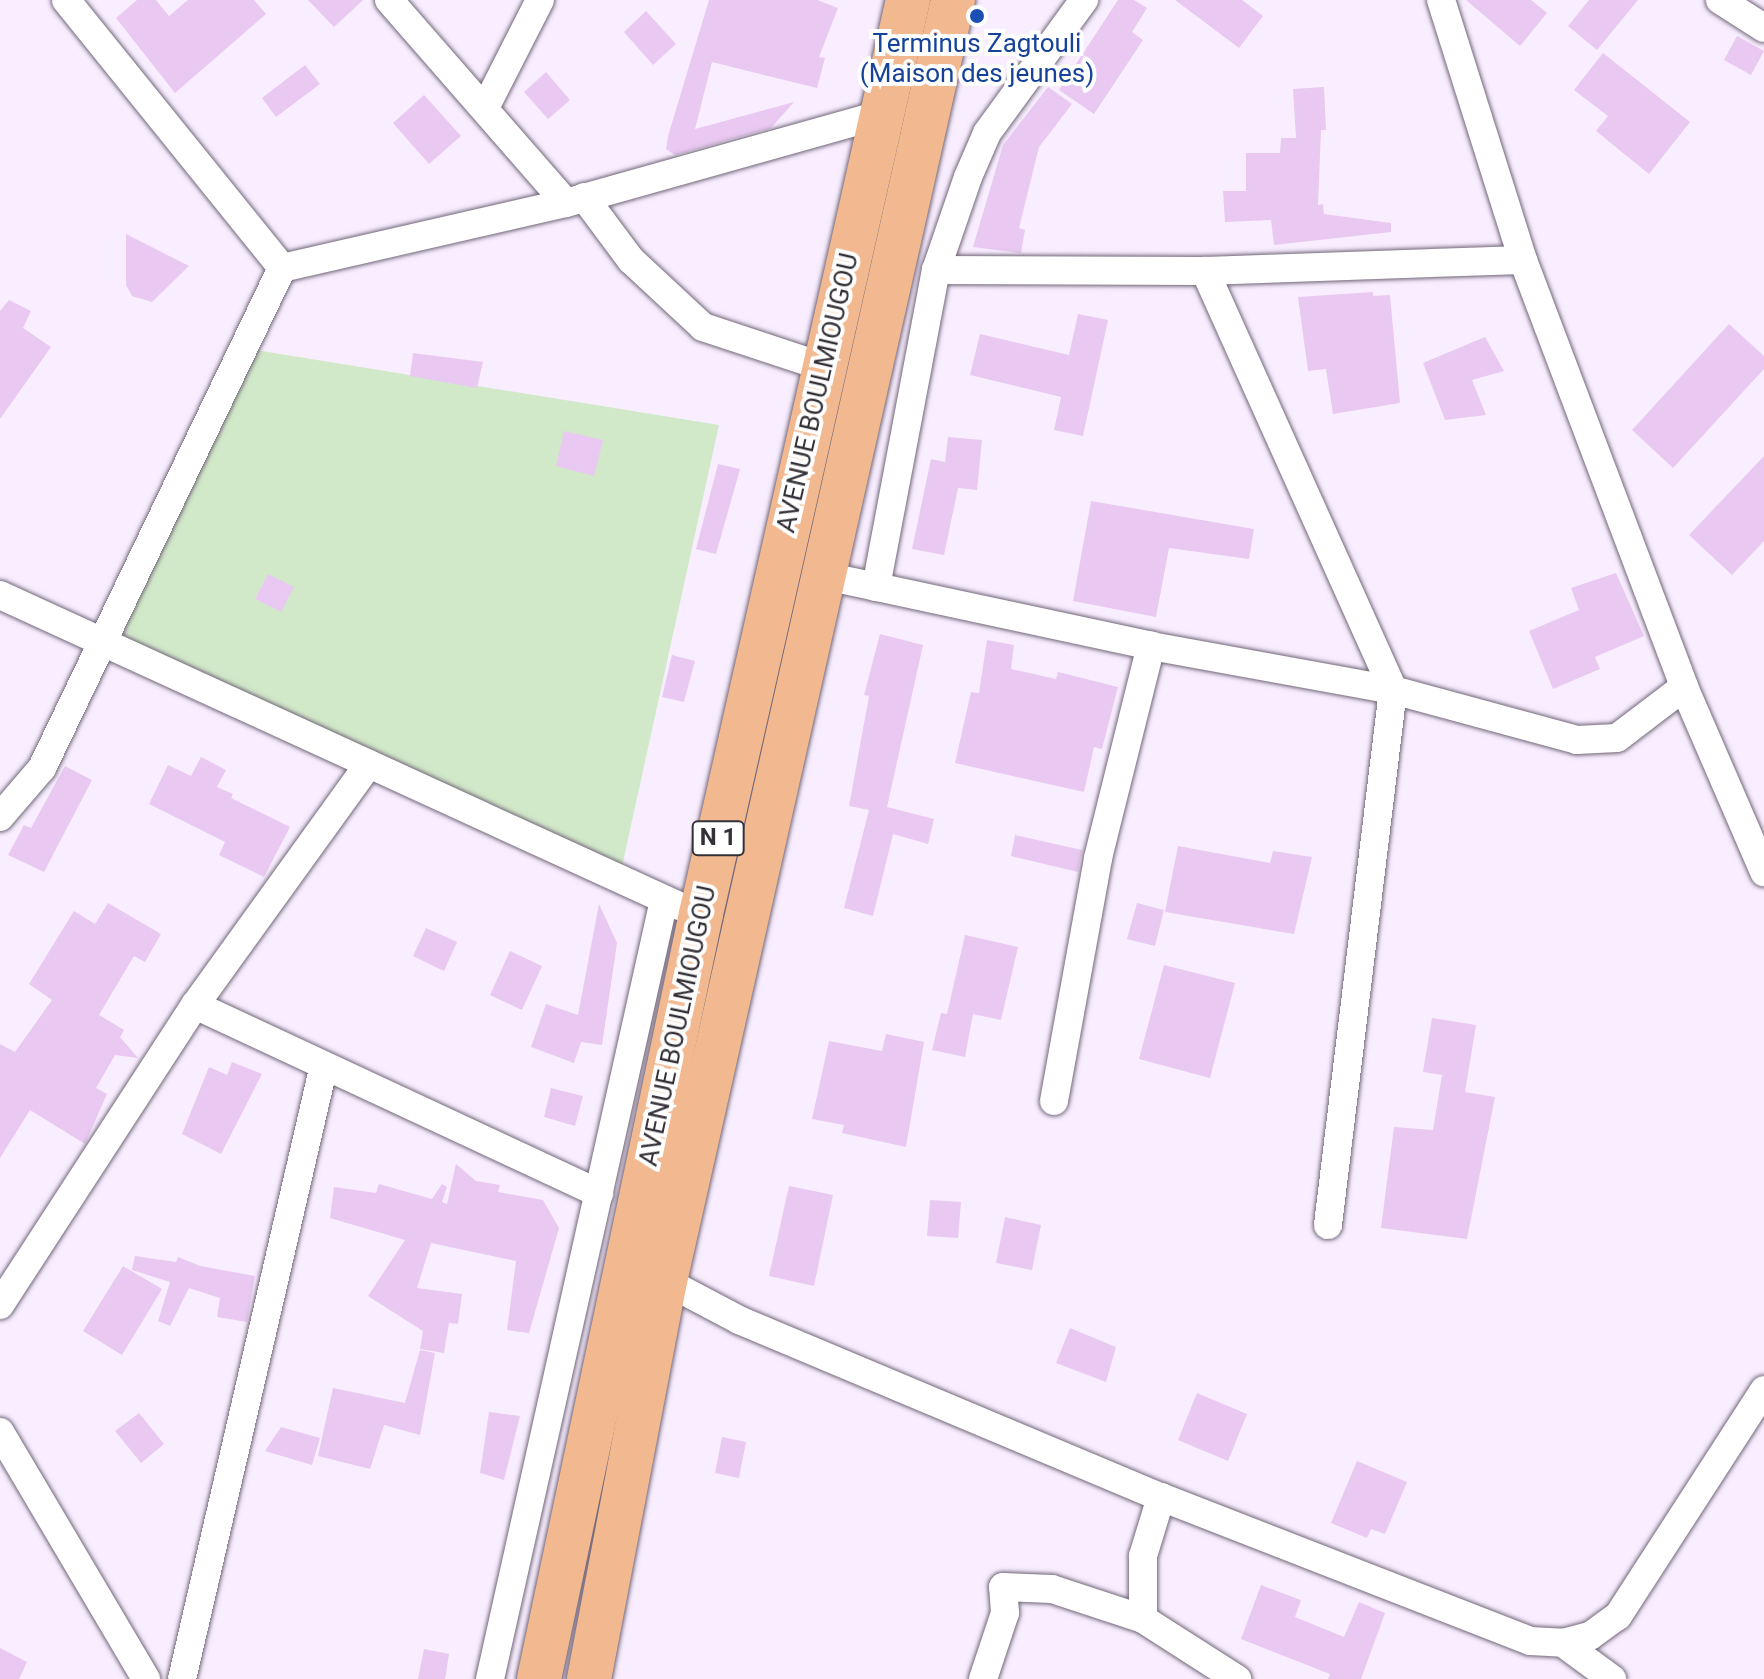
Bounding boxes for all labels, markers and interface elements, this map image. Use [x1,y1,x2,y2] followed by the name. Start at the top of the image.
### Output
[968,7,986,25] marker: Terminus Zagtouli (Maison des jeunes)
[860,28,1094,90] place label: Terminus Zagtouli (Maison des jeunes)
[771,250,865,536] street label: AVENUE BOULMIOUGOU
[690,818,746,858] road number: N 1
[633,883,723,1169] street label: AVENUE BOULMIOUGOU

